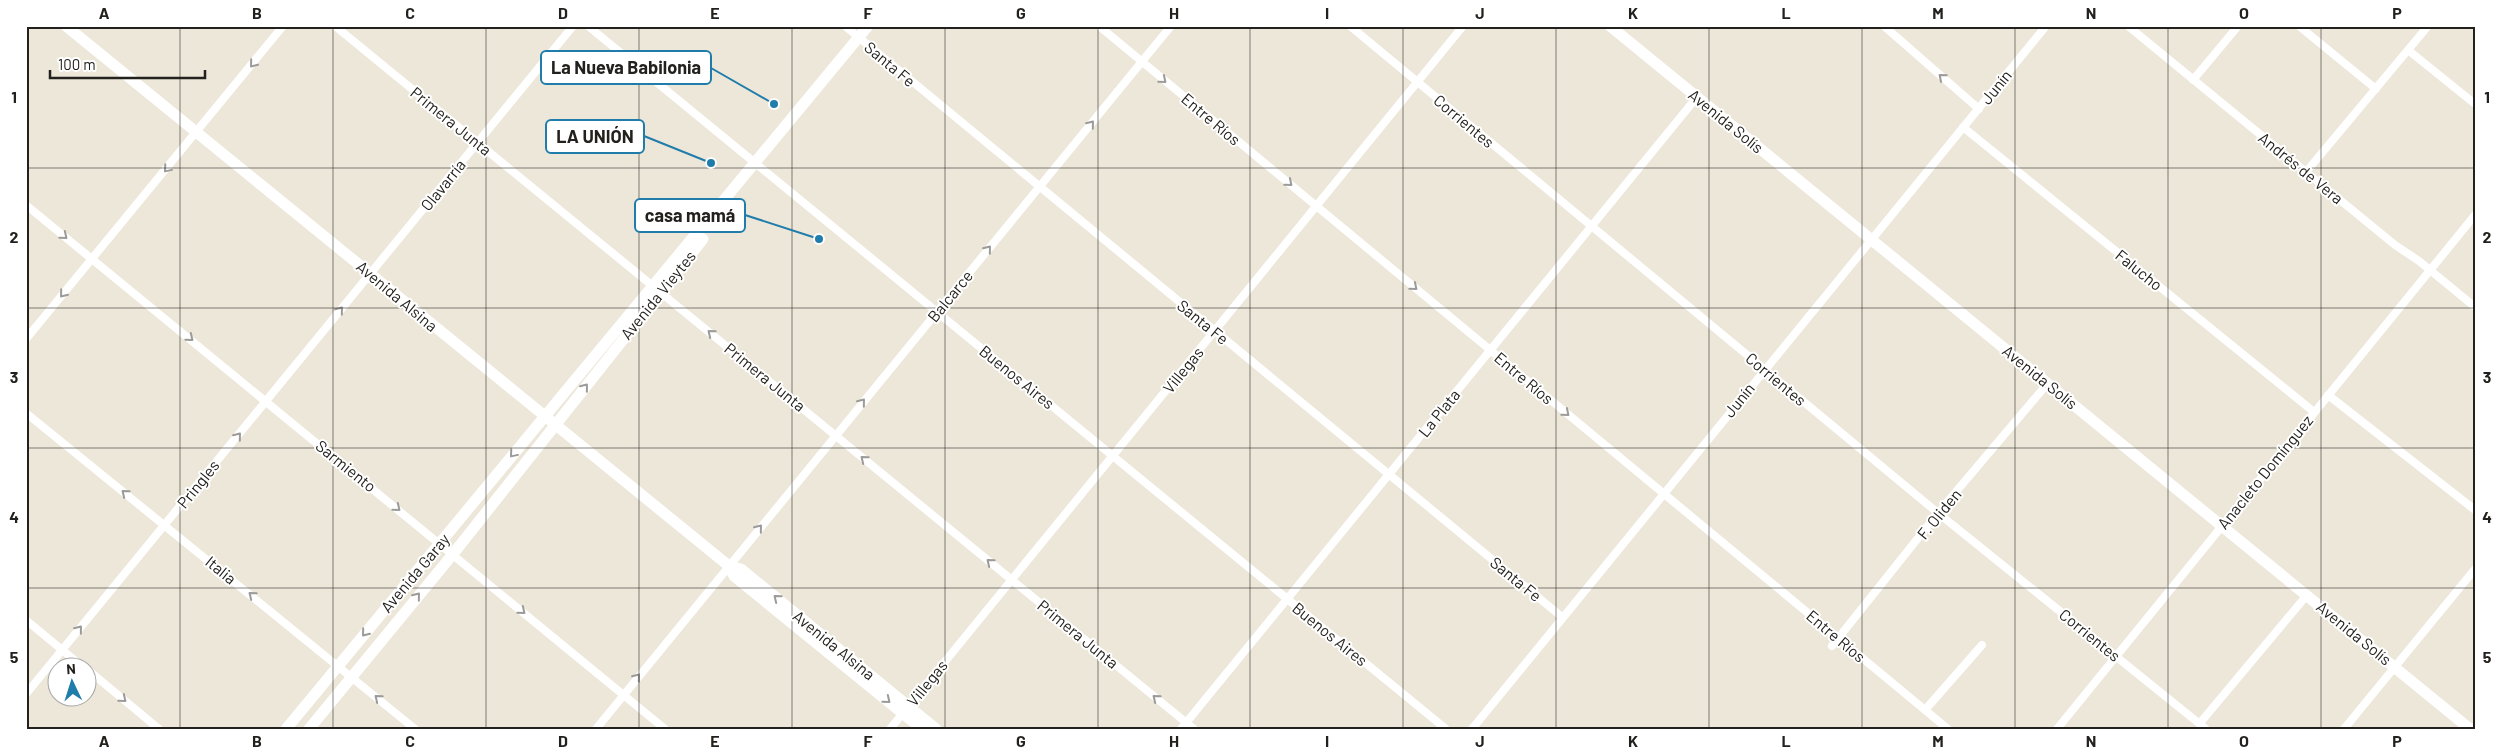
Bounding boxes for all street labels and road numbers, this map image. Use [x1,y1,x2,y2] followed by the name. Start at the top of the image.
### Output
[861,37,920,90] street label: Santa Fe
[1976,66,2015,108] street label: Junín
[407,82,496,159] street label: Primera Junta
[1685,85,1768,157] street label: Avenida Solís
[1178,88,1245,149] street label: Entre Ríos
[1430,90,1498,151] street label: Corrientes
[2255,128,2348,208] street label: Andrés de Vera
[416,155,469,214] street label: Olavarría
[2112,245,2166,294] street label: Falucho
[616,246,699,343] street label: Avenida Vieytes
[353,256,442,335] street label: Avenida Alsina
[923,266,976,325] street label: Balcarce
[1174,295,1233,348] street label: Santa Fe
[721,338,810,415] street label: Primera Junta
[976,341,1059,413] street label: Buenos Aires
[1999,341,2082,413] street label: Avenida Solís
[1158,343,1207,397] street label: Villegas
[1491,347,1558,408] street label: Entre Ríos
[1742,348,1810,409] street label: Corrientes
[1719,379,1758,421] street label: Junín
[1414,385,1464,440] street label: La Plata
[2213,411,2316,532] street label: Anacleto Domínguez
[312,436,380,496] street label: Sarmiento
[173,456,223,512] street label: Pringles
[1913,485,1965,543] street label: F. Oliden
[376,529,453,616] street label: Avenida Garay
[202,552,241,588] street label: Italia
[1487,552,1546,605] street label: Santa Fe
[1034,595,1123,672] street label: Primera Junta
[2313,597,2396,669] street label: Avenida Solís
[1289,598,1372,670] street label: Buenos Aires
[2056,604,2125,665] street label: Corrientes
[1803,605,1870,666] street label: Entre Ríos
[790,606,879,683] street label: Avenida Alsina
[902,656,951,710] street label: Villegas

